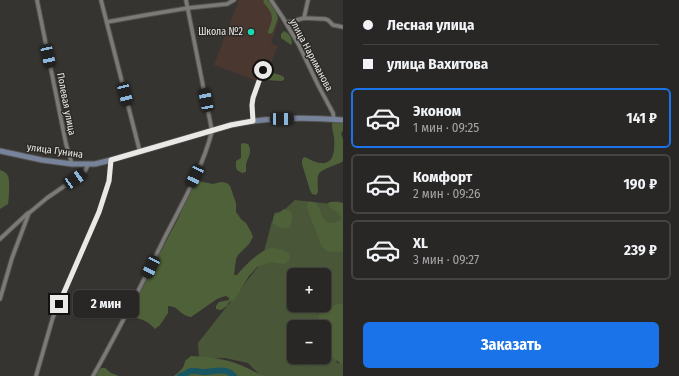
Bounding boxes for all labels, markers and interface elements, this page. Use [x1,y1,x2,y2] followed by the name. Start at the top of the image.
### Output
[387,16,474,34] text: Лесная улица
[287,17,335,93] street label: улица Нариманова
[198,26,244,38] place label: Школа №2
[246,27,256,37] marker: Школа №2
[40,43,56,69] car
[387,55,488,73] text: улица Вахитова
[254,61,272,79] route start
[54,72,78,136] street label: Полевая улица
[116,81,134,107] car
[198,87,214,113] car
[365,100,401,136] icon: car
[413,102,461,120] text: Эконом
[626,109,657,127] text: 141 ₽
[270,113,294,125] car
[413,120,479,135] text: 1 мин · 09:25
[26,141,84,161] street label: улица Гунина
[184,163,206,189] car
[365,166,401,202] icon: car
[62,167,88,191] car
[413,168,472,186] text: Комфорт
[623,175,657,193] text: 190 ₽
[413,186,480,201] text: 2 мин · 09:26
[365,232,401,268] icon: car
[413,234,428,252] text: XL
[624,241,657,259] text: 239 ₽
[413,252,479,267] text: 3 мин · 09:27
[140,254,162,280] car
[287,268,331,364] map controls
[287,268,331,312] button: +
[73,290,139,318] callout: 2 мин
[50,295,68,313] route end
[91,296,121,311] text: 2 мин
[287,320,331,364] button: −
[363,322,659,368] button: Заказать

